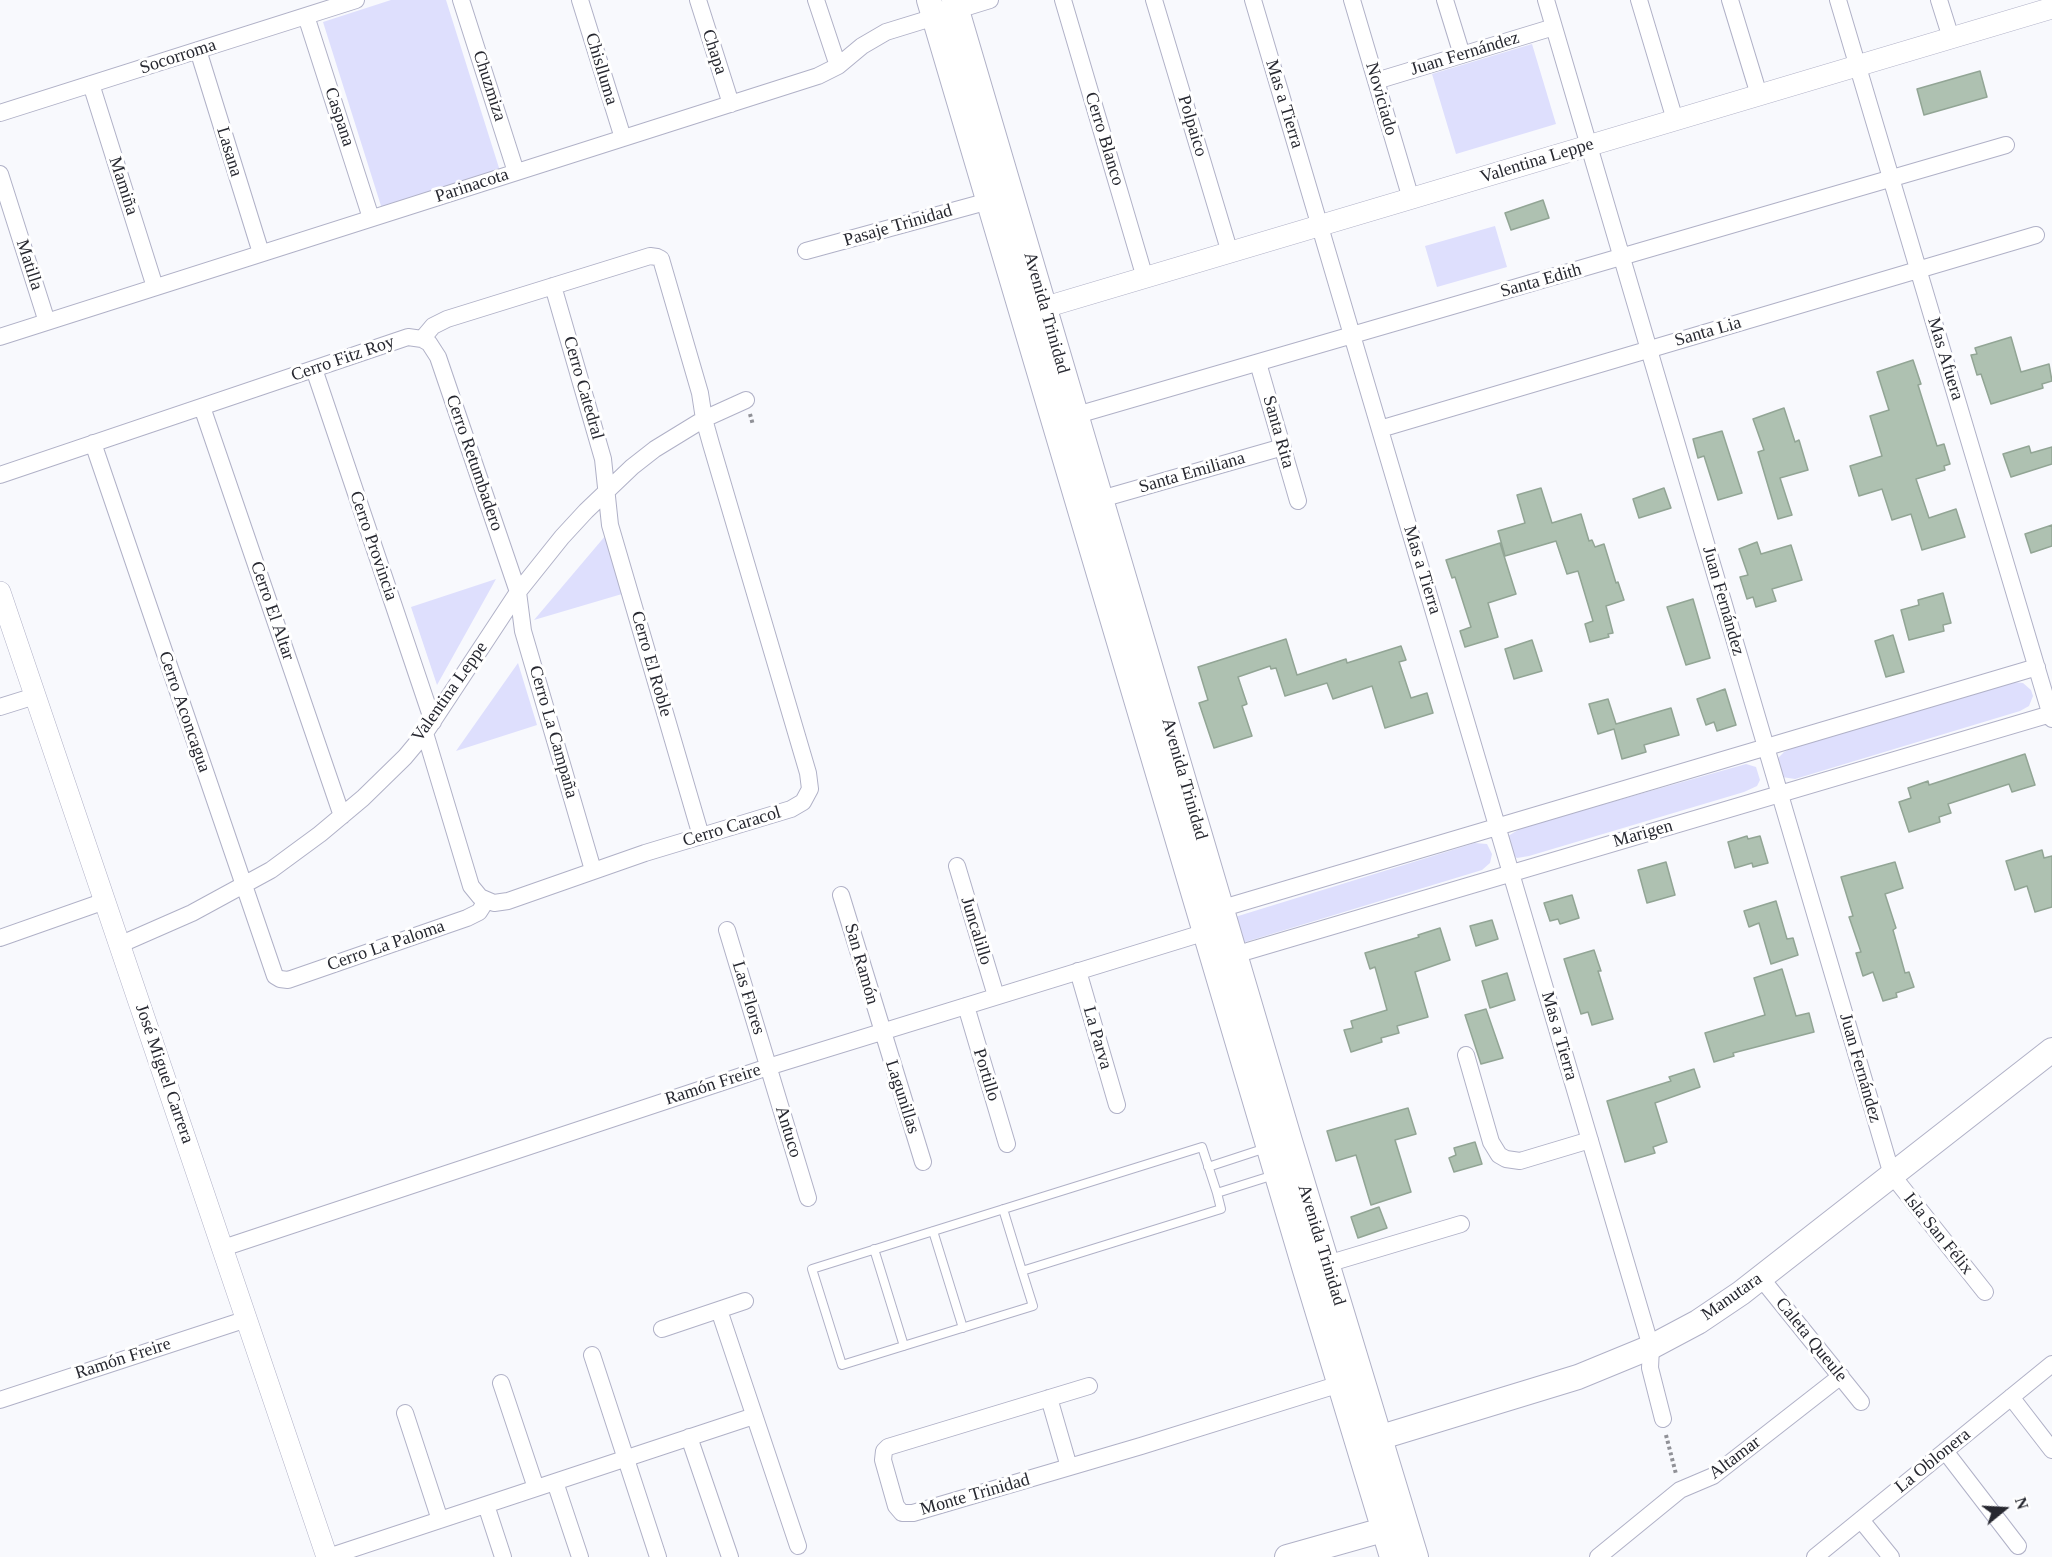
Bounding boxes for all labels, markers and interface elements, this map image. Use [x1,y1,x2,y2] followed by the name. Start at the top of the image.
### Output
[697,27,731,77] street label: Chapa
[1408,27,1522,81] street label: Juan Fernández
[580,30,622,108] street label: Chislluma
[137,35,219,79] street label: Socorroma
[467,48,511,124] street label: Chuzmiza
[1260,57,1308,151] street label: Mas a Tierra
[1360,60,1402,138] street label: Noviciado
[319,85,359,149] street label: Caspana
[1080,90,1128,188] street label: Cerro Blanco
[1172,93,1212,159] street label: Polpaico
[211,124,247,180] street label: Lasana
[1478,134,1596,188] street label: Valentina Leppe
[103,154,143,218] street label: Mamiña
[433,164,511,208] street label: Parinacota
[841,200,955,252] street label: Pasaje Trinidad
[11,237,47,293] street label: Matilla
[1018,250,1074,376] street label: Avenida Trinidad
[1498,259,1584,303] street label: Santa Edith
[1672,312,1744,352] street label: Santa Lia
[1922,315,1968,403] street label: Mas Afuera
[288,331,398,387] street label: Cerro Fitz Roy
[558,334,608,442] street label: Cerro Catedral
[441,392,507,534] street label: Cerro Retumbadero
[1257,393,1299,471] street label: Santa Rita
[1136,448,1248,498] street label: Santa Emiliana
[344,488,402,604] street label: Cerro Provincia
[1398,523,1446,617] street label: Mas a Tierra
[1697,544,1749,658] street label: Juan Fernández
[245,559,299,663] street label: Cerro El Altar
[626,609,676,719] street label: Cerro El Roble
[407,638,493,746] street label: Valentina Leppe
[153,649,215,775] street label: Cerro Aconcagua
[524,663,582,801] street label: Cerro La Campaña
[1156,716,1212,842] street label: Avenida Trinidad
[680,802,784,852] street label: Cerro Caracol
[1611,815,1675,853] street label: Marigen
[955,894,997,968] street label: Juncalillo
[324,916,448,976] street label: Cerro La Paloma
[839,921,883,1007] street label: San Ramón
[727,959,769,1037] street label: Las Flores
[1536,989,1582,1083] street label: Mas a Tierra
[130,1001,198,1147] street label: José Miguel Carrera
[1078,1004,1116,1072] street label: La Parva
[1834,1011,1886,1125] street label: Juan Fernández
[968,1046,1004,1104] street label: Portillo
[880,1058,924,1136] street label: Lagunillas
[662,1059,764,1111] street label: Ramón Freire
[770,1104,806,1160] street label: Antuco
[1292,1182,1350,1308] street label: Avenida Trinidad
[1898,1189,1978,1279] street label: Isla San Félix
[1698,1268,1766,1326] street label: Manutara
[1770,1293,1852,1387] street label: Caleta Queule
[72,1333,174,1385] street label: Ramón Freire
[1891,1424,1975,1498] street label: La Oblonera
[1705,1432,1765,1484] street label: Altamar
[918,1469,1032,1521] street label: Monte Trinidad
[1974,1479,2034,1539] north arrow
[2012,1495,2031,1511] text: N

